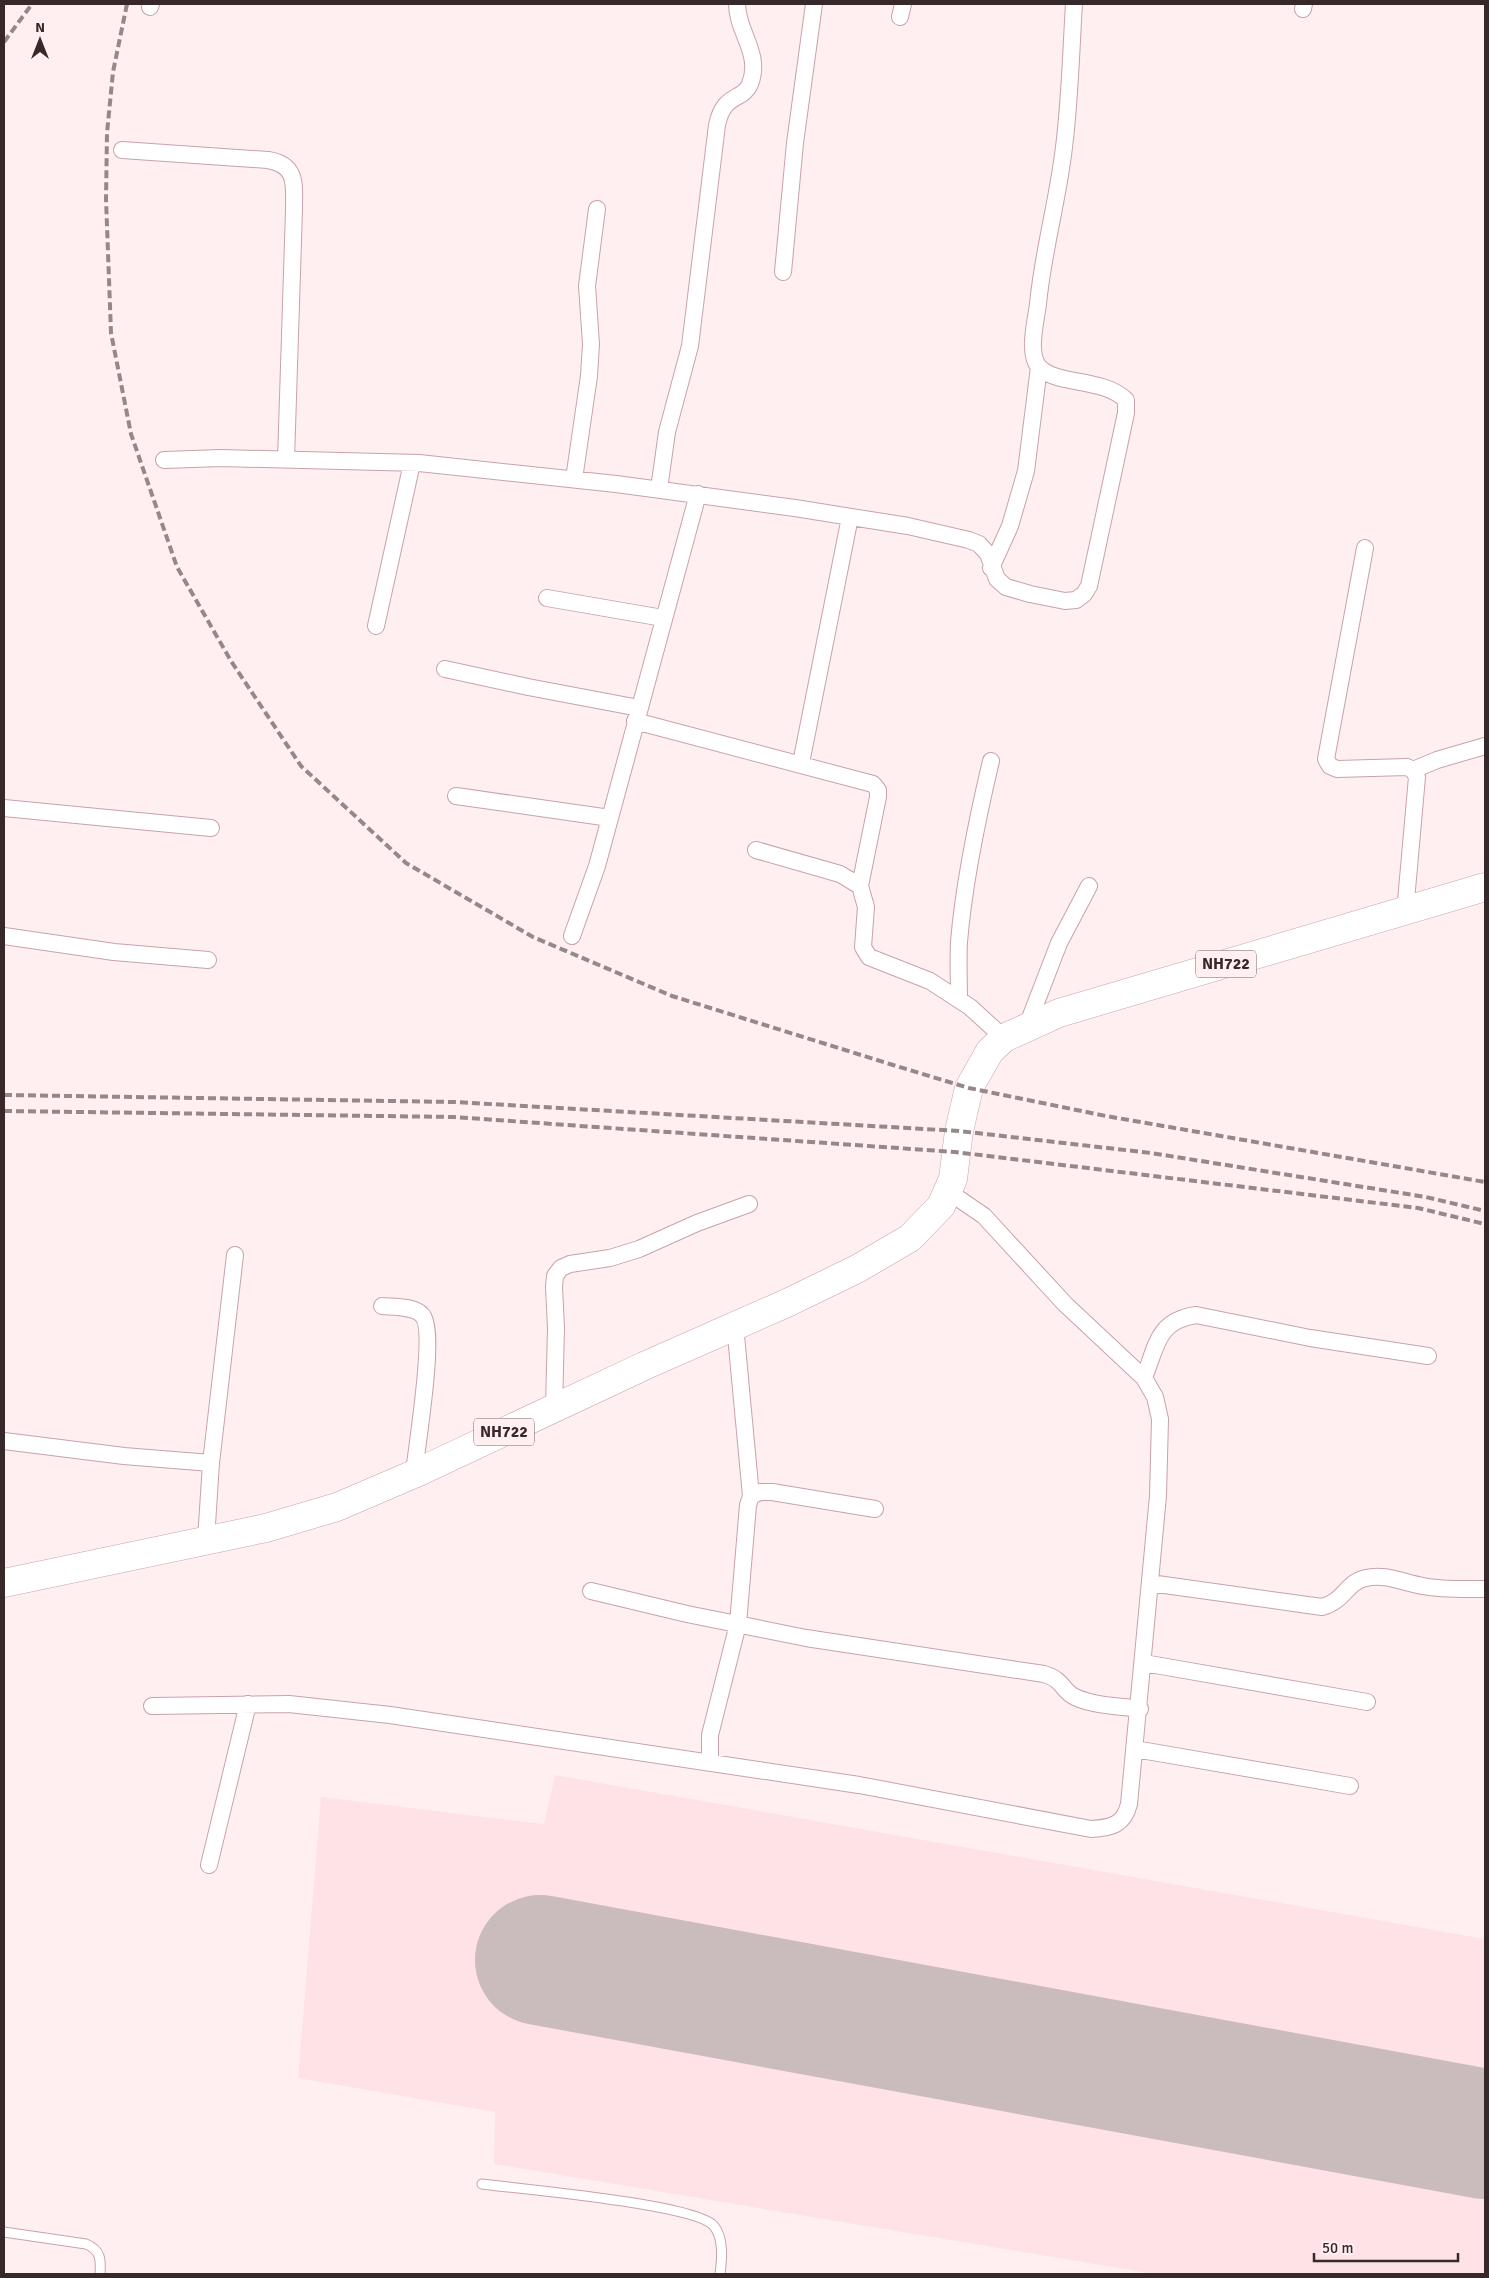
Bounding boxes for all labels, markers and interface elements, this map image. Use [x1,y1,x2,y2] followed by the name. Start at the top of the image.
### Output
[15,15,65,65] north arrow
[35,19,45,36] text: N
[1196,951,1256,978] road number: NH722
[474,1418,534,1445] road number: NH722
[1314,2230,1458,2262] scale bar
[1322,2239,1353,2257] text: 50 m

